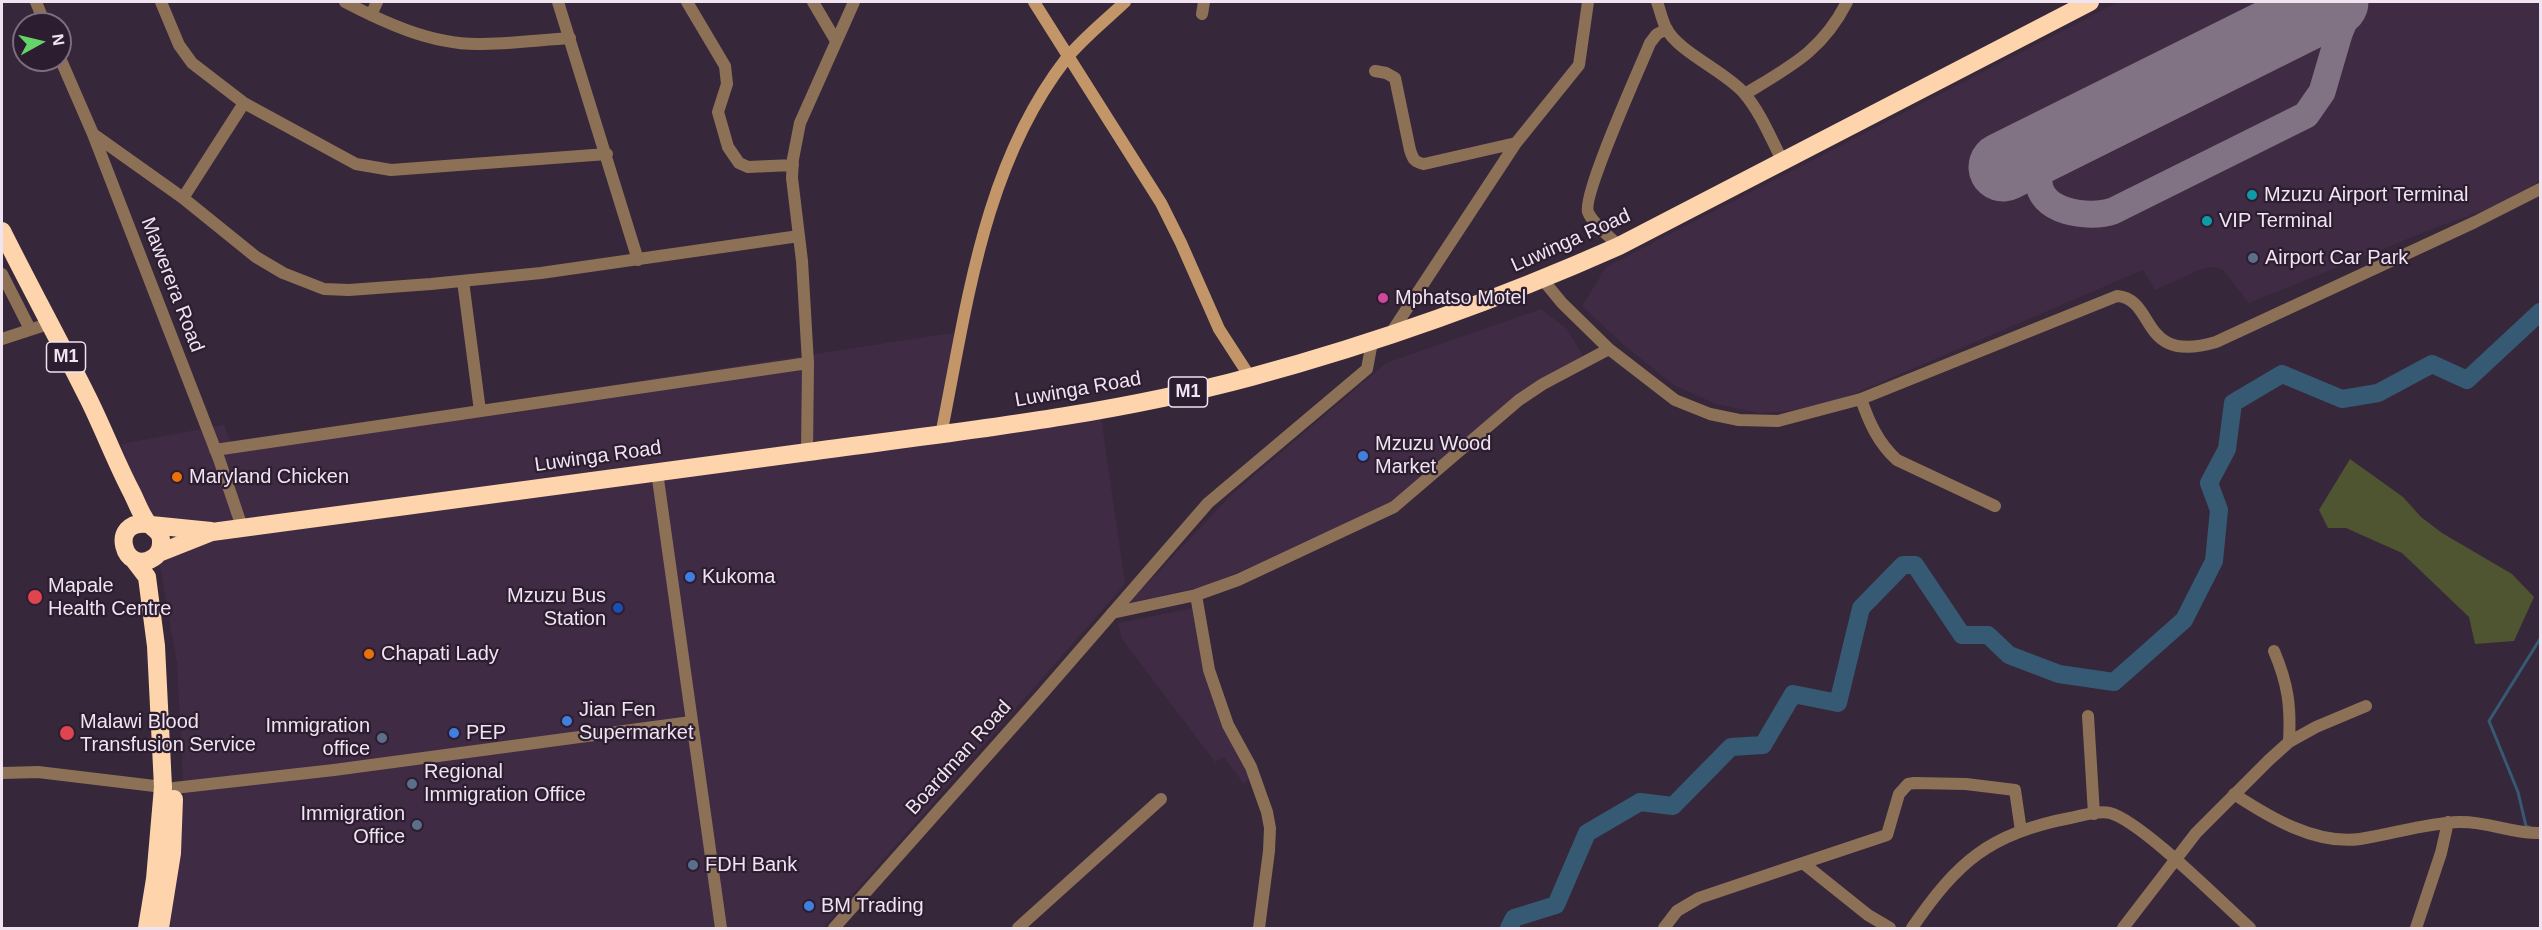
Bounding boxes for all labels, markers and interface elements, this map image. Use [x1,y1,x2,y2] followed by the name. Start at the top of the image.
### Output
[12,12,72,72] north arrow
[49,33,68,47] text: N
[2264,183,2469,207] place label: Mzuzu Airport Terminal
[2245,188,2259,202] marker: Mzuzu Airport Terminal
[1508,204,1634,278] street label: Luwinga Road
[2219,209,2332,233] place label: VIP Terminal
[135,214,209,356] street label: Mawerera Road
[2200,214,2214,228] marker: VIP Terminal
[2265,246,2408,270] place label: Airport Car Park
[2246,251,2260,265] marker: Airport Car Park
[1395,286,1526,310] place label: Mphatso Motel
[1376,291,1390,305] marker: Mphatso Motel
[46,342,86,372] road number: M1
[1013,367,1143,413] street label: Luwinga Road
[1168,377,1208,407] road number: M1
[1375,432,1491,479] place label: Mzuzu Wood Market
[533,436,663,478] street label: Luwinga Road
[1356,449,1370,463] marker: Mzuzu Wood Market
[189,465,349,489] place label: Maryland Chicken
[170,470,184,484] marker: Maryland Chicken
[702,565,775,589] place label: Kukoma
[683,570,697,584] marker: Kukoma
[48,574,171,621] place label: Mapale Health Centre
[507,584,606,631] place label: Mzuzu Bus Station
[26,588,44,606] marker: Mapale Health Centre
[611,601,625,615] marker: Mzuzu Bus Station
[381,642,499,666] place label: Chapati Lady
[362,647,376,661] marker: Chapati Lady
[901,696,1017,820] street label: Boardman Road
[579,698,693,745] place label: Jian Fen Supermarket
[80,710,256,757] place label: Malawi Blood Transfusion Service
[266,714,370,761] place label: Immigration office
[560,714,574,728] marker: Jian Fen Supermarket
[466,721,506,745] place label: PEP
[58,724,76,742] marker: Malawi Blood Transfusion Service
[447,726,461,740] marker: PEP
[375,731,389,745] marker: Immigration office
[424,760,586,807] place label: Regional Immigration Office
[405,777,419,791] marker: Regional Immigration Office
[301,802,405,849] place label: Immigration Office
[410,818,424,832] marker: Immigration Office
[705,853,797,877] place label: FDH Bank
[686,858,700,872] marker: FDH Bank
[821,894,924,918] place label: BM Trading
[802,899,816,913] marker: BM Trading

